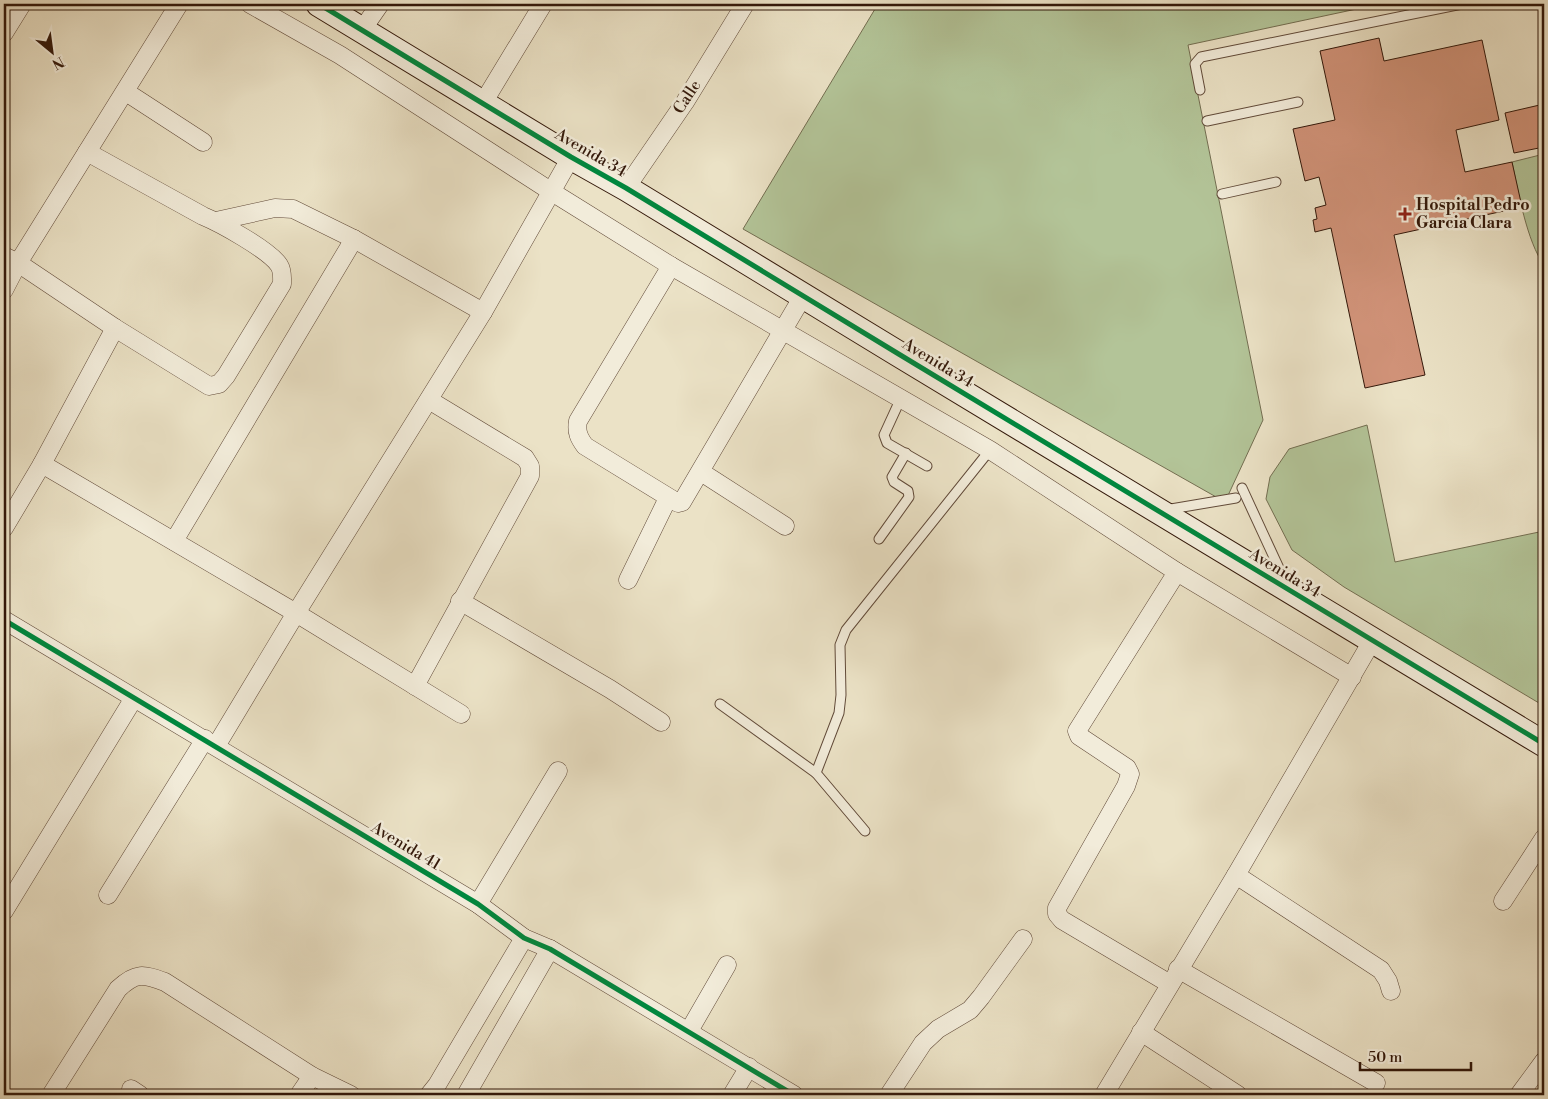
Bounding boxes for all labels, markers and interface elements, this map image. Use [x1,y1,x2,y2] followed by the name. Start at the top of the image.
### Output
[28,28,78,78] north arrow
[49,52,67,73] text: N
[669,76,705,118] street label: Calle
[551,124,631,182] street label: Avenida 34
[1416,195,1530,233] place label: Hospital Pedro Garcia Clara
[1398,207,1412,221] marker: Hospital Pedro Garcia Clara
[898,333,978,392] street label: Avenida 34
[1245,543,1325,602] street label: Avenida 34
[367,817,445,875] street label: Avenida 41
[1360,1039,1472,1071] scale bar
[1368,1048,1402,1067] text: 50 m

